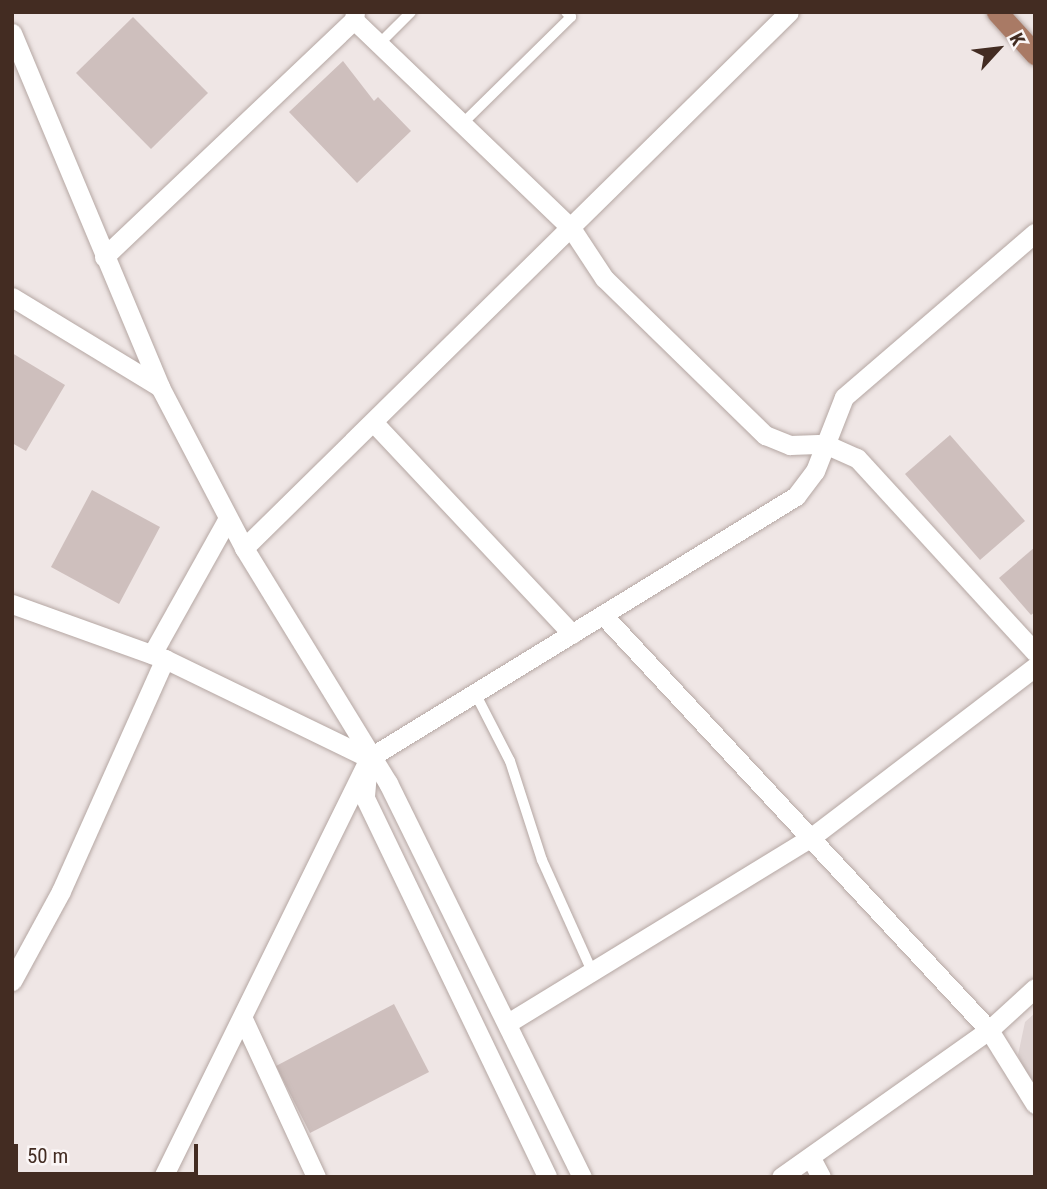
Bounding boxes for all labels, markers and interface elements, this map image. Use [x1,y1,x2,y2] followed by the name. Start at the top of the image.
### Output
[963,14,1033,84] north arrow
[1005,29,1030,49] text: K
[18,1130,201,1174] scale bar
[27,1144,68,1168] text: 50 m

